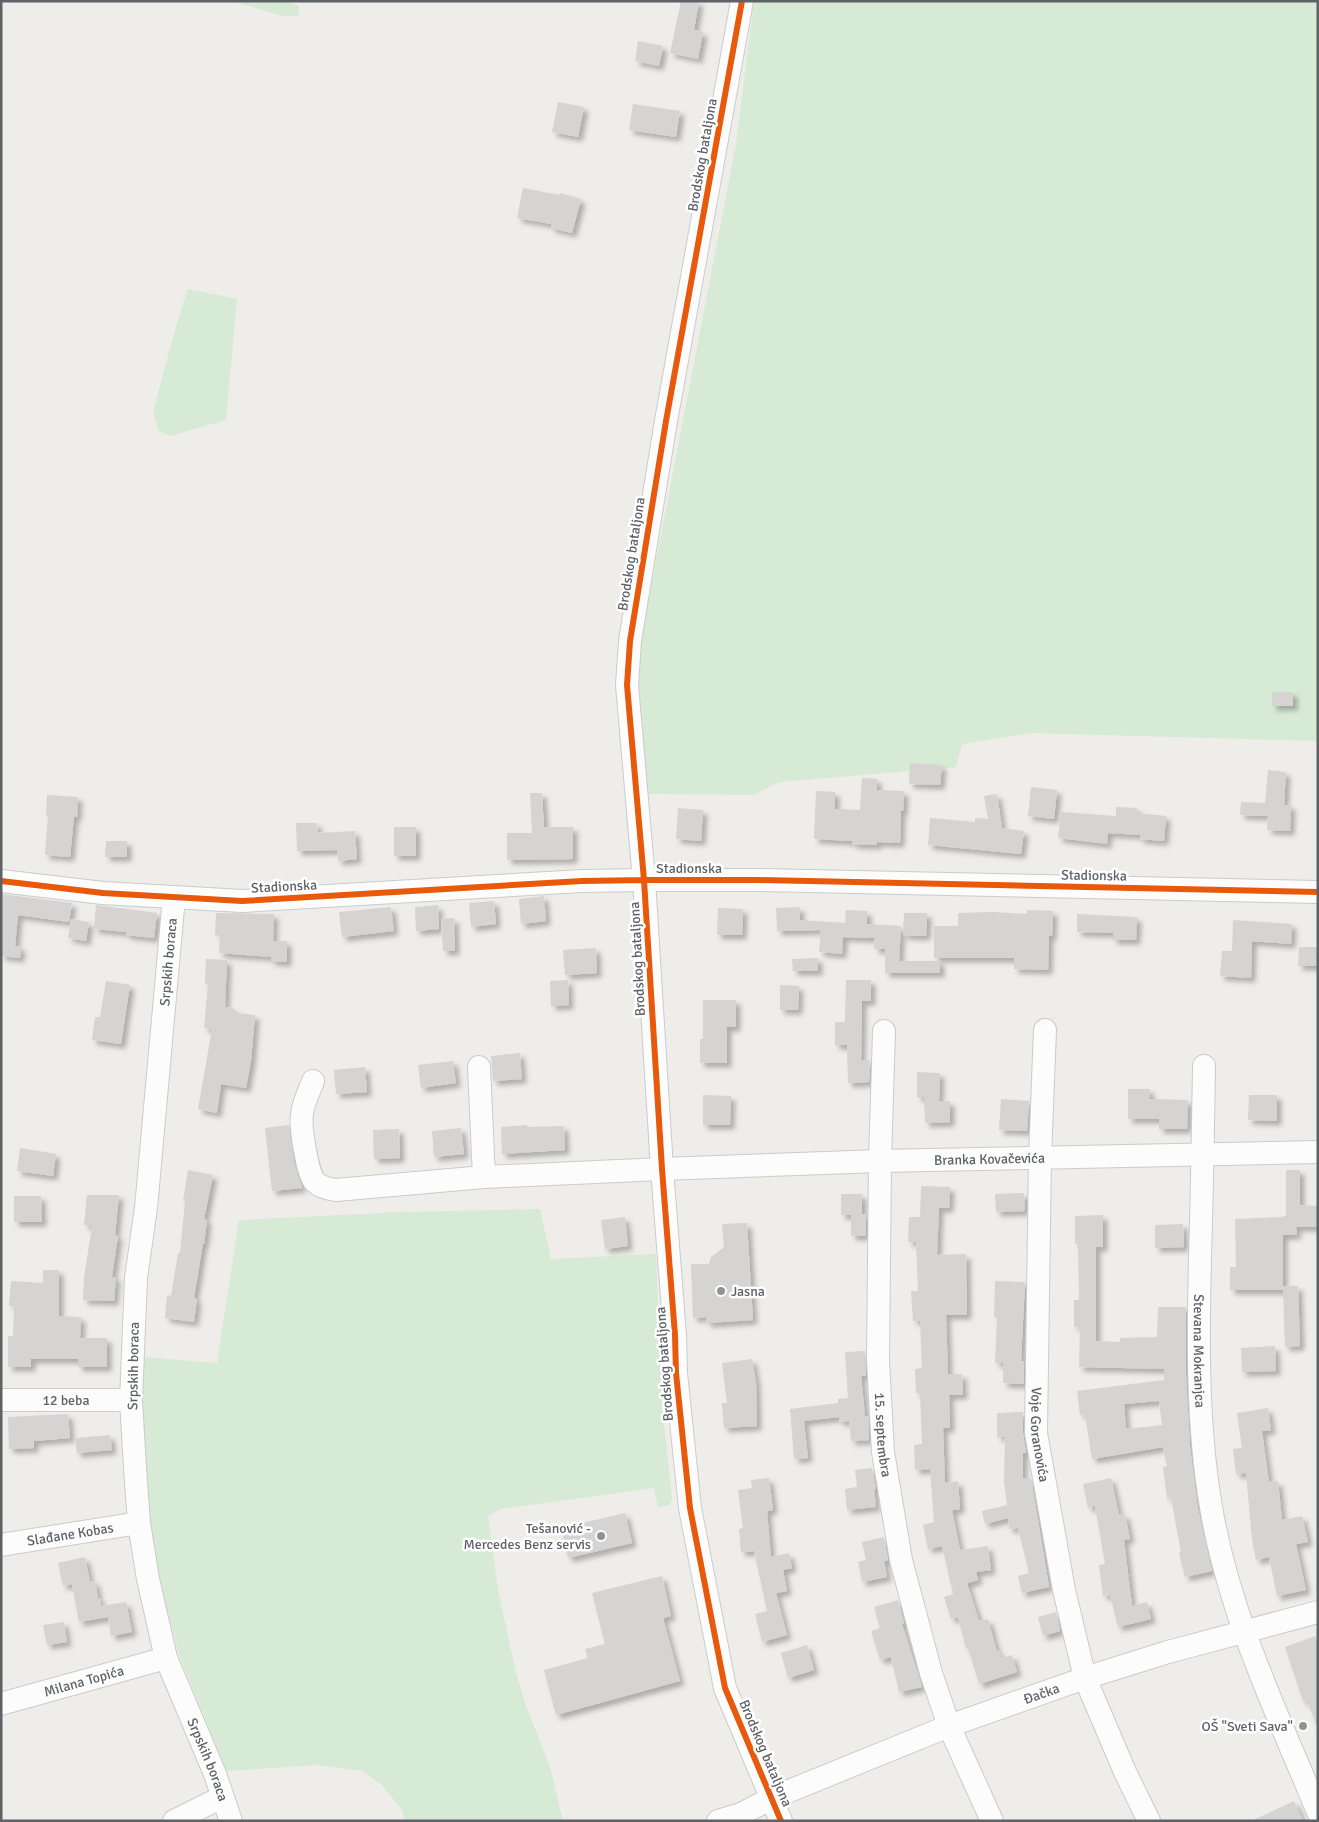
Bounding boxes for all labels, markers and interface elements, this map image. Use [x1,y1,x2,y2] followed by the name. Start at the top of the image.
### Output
[684,97,721,213] street label: Brodskog bataljona
[614,496,649,612] street label: Brodskog bataljona
[656,860,722,877] street label: Stadionska
[1061,866,1127,885] street label: Stadionska
[251,876,317,897] street label: Stadionska
[626,901,649,1017] street label: Brodskog bataljona
[156,917,181,1007] street label: Srpskih boraca
[934,1150,1045,1169] street label: Branka Kovačevića
[731,1283,765,1300] place label: Jasna
[715,1285,727,1297] marker: Jasna
[1190,1294,1208,1408] street label: Stevana Mokranjca
[652,1306,677,1422] street label: Brodskog bataljona
[124,1322,143,1410] street label: Srpskih boraca
[1027,1387,1053,1483] street label: Voje Goranovića
[42,1392,90,1409] street label: 12 beba
[871,1392,895,1478] street label: 15. septembra
[26,1519,115,1550] street label: Slađane Kobas
[463,1520,591,1553] place label: Tešanović - Mercedes Benz servis
[595,1530,607,1542] marker: Tešanović - Mercedes Benz servis
[42,1662,126,1701] street label: Milana Topića
[1021,1680,1062,1708] street label: Đačka
[735,1697,796,1809] street label: Brodskog bataljona
[183,1715,232,1804] street label: Srpskih boraca
[1201,1718,1293,1735] place label: OŠ "Sveti Sava"
[1297,1720,1309,1732] marker: OŠ "Sveti Sava"

